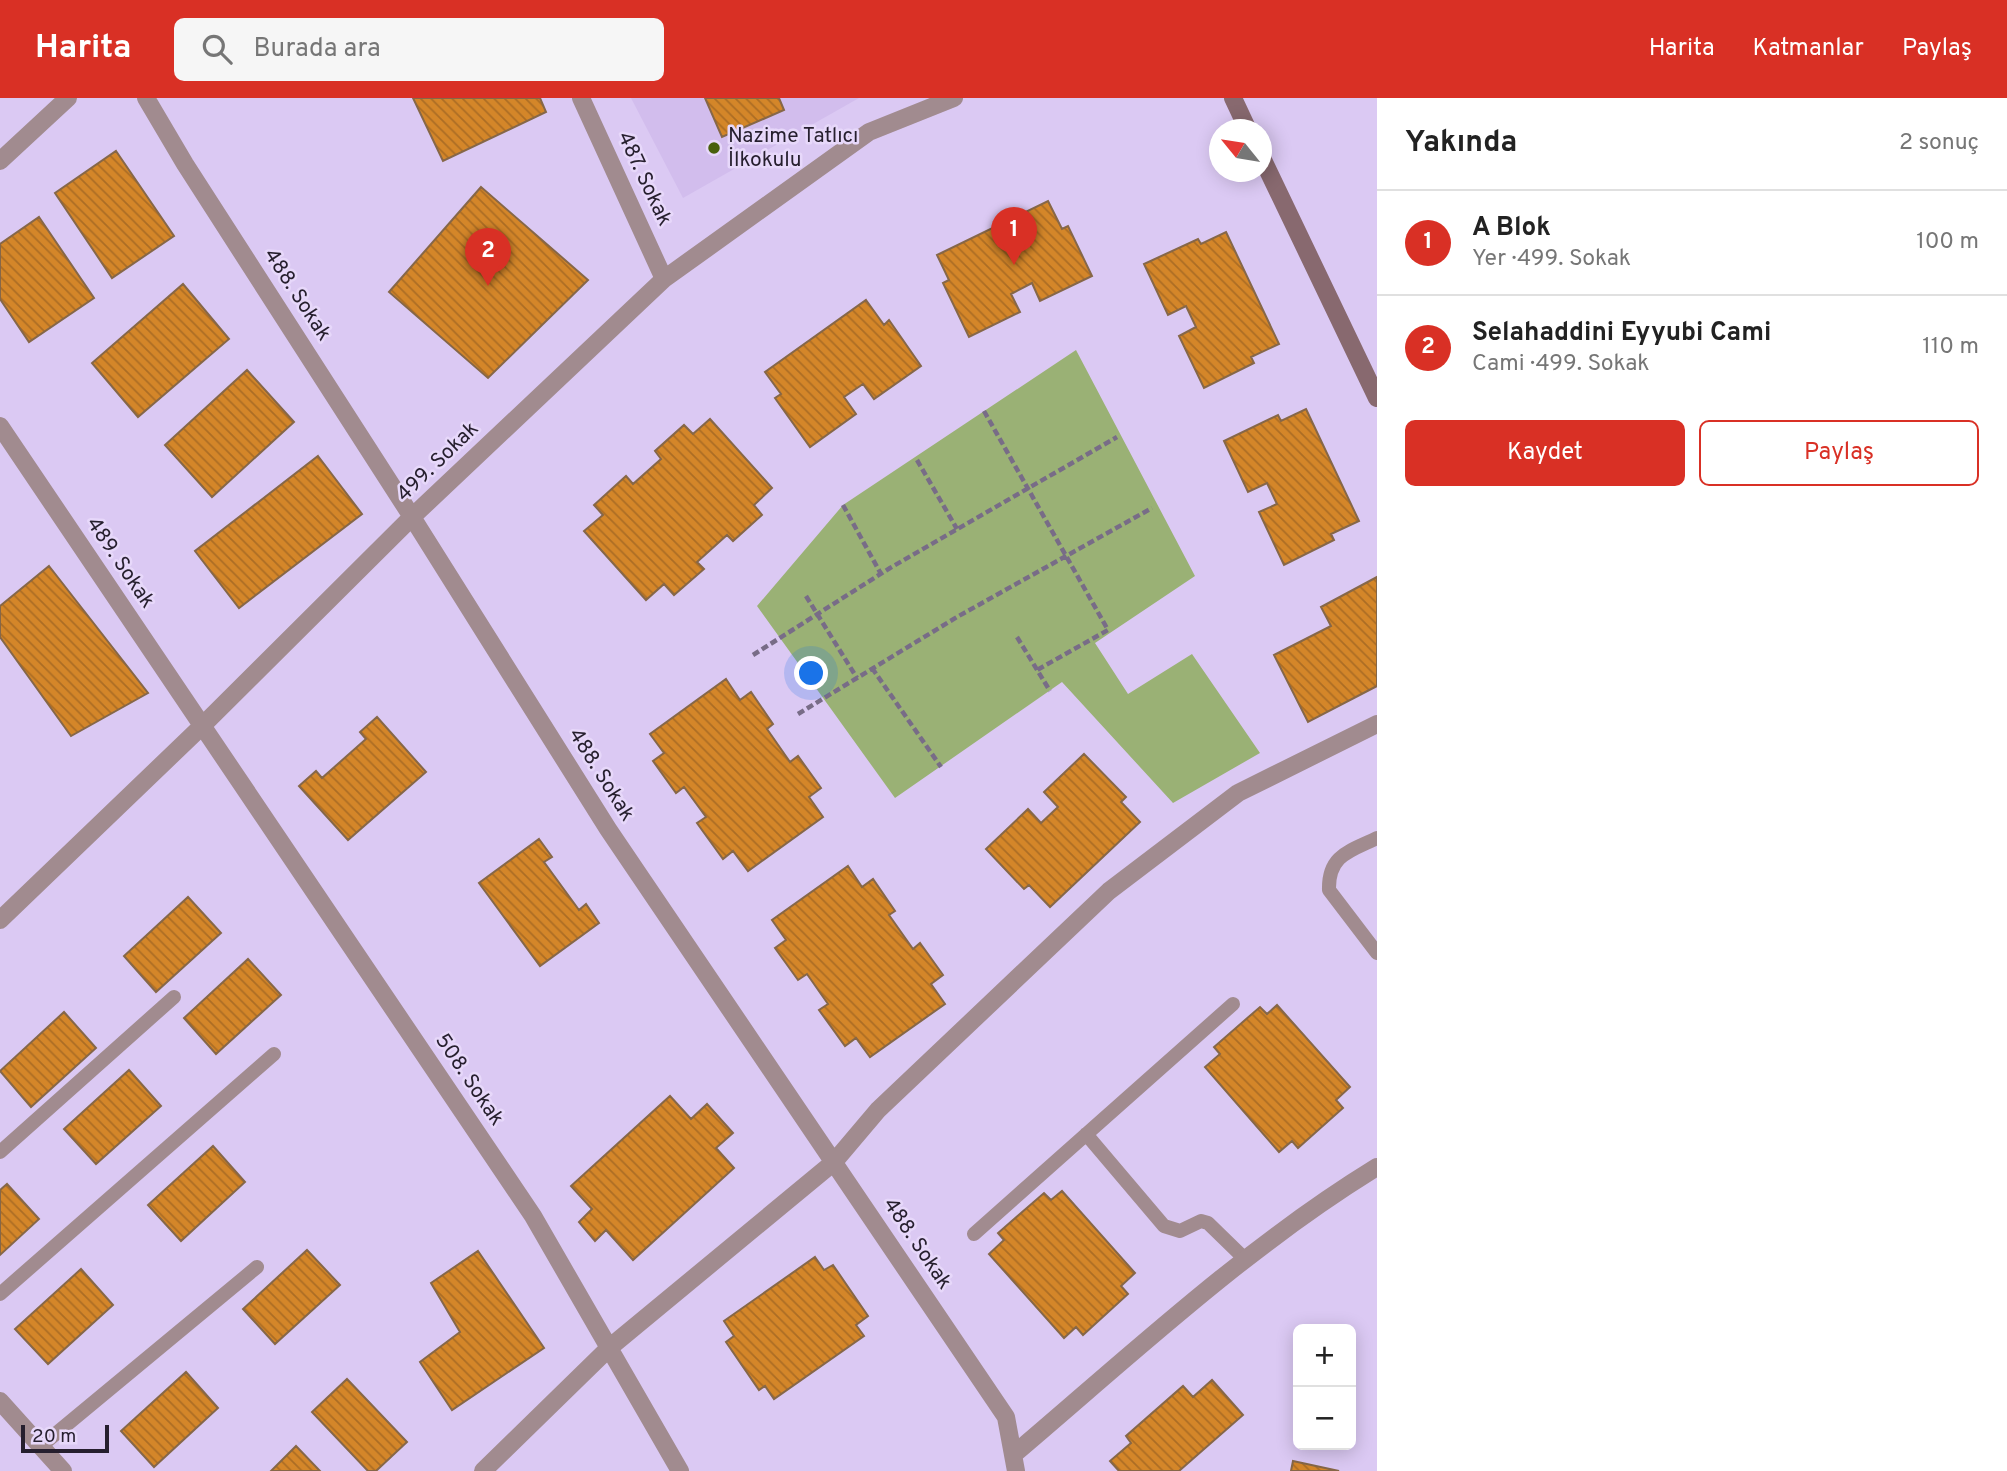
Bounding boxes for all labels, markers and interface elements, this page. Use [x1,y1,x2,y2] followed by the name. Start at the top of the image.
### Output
[174,18,664,81] search box
[35,28,132,70] text: Harita
[198,30,236,68] icon: search
[254,33,381,66] text: Burada ara
[1649,34,1715,64] text: Harita
[1753,34,1864,64] text: Katmanlar
[1902,34,1972,64] text: Paylaş
[1209,119,1272,182] north arrow
[728,123,858,174] place label: Nazime Tatlıcı İlkokulu
[1405,125,1517,162] text: Yakında
[610,128,678,230] street label: 487. Sokak
[1899,129,1979,158] text: 2 sonuç
[706,140,722,156] marker: Nazime Tatlıcı İlkokulu
[991,207,1037,265] pin: 1
[1472,212,1551,245] text: A Blok
[465,228,511,286] pin: 2
[1423,228,1433,257] text: 1
[1916,228,1979,257] text: 100 m
[257,244,337,346] street label: 488. Sokak
[1472,245,1631,274] text: Yer · 499. Sokak
[1472,317,1771,350] text: Selahaddini Eyyubi Cami
[1421,333,1435,362] text: 2
[1922,333,1979,362] text: 110 m
[1472,350,1650,379] text: Cami · 499. Sokak
[391,416,485,508] street label: 499. Sokak
[1405,420,1685,486] button: Kaydet
[1699,420,1979,486] button: Paylaş
[80,512,160,614] street label: 489. Sokak
[794,656,828,690] your location
[562,723,640,827] street label: 488. Sokak
[428,1029,510,1131] street label: 508. Sokak
[876,1193,958,1295] street label: 488. Sokak
[1293,1324,1356,1450] map controls
[1293,1324,1356,1387] button: +
[1293,1387,1356,1450] button: −
[21,1422,108,1454] scale bar
[32,1425,76,1449] text: 20 m

